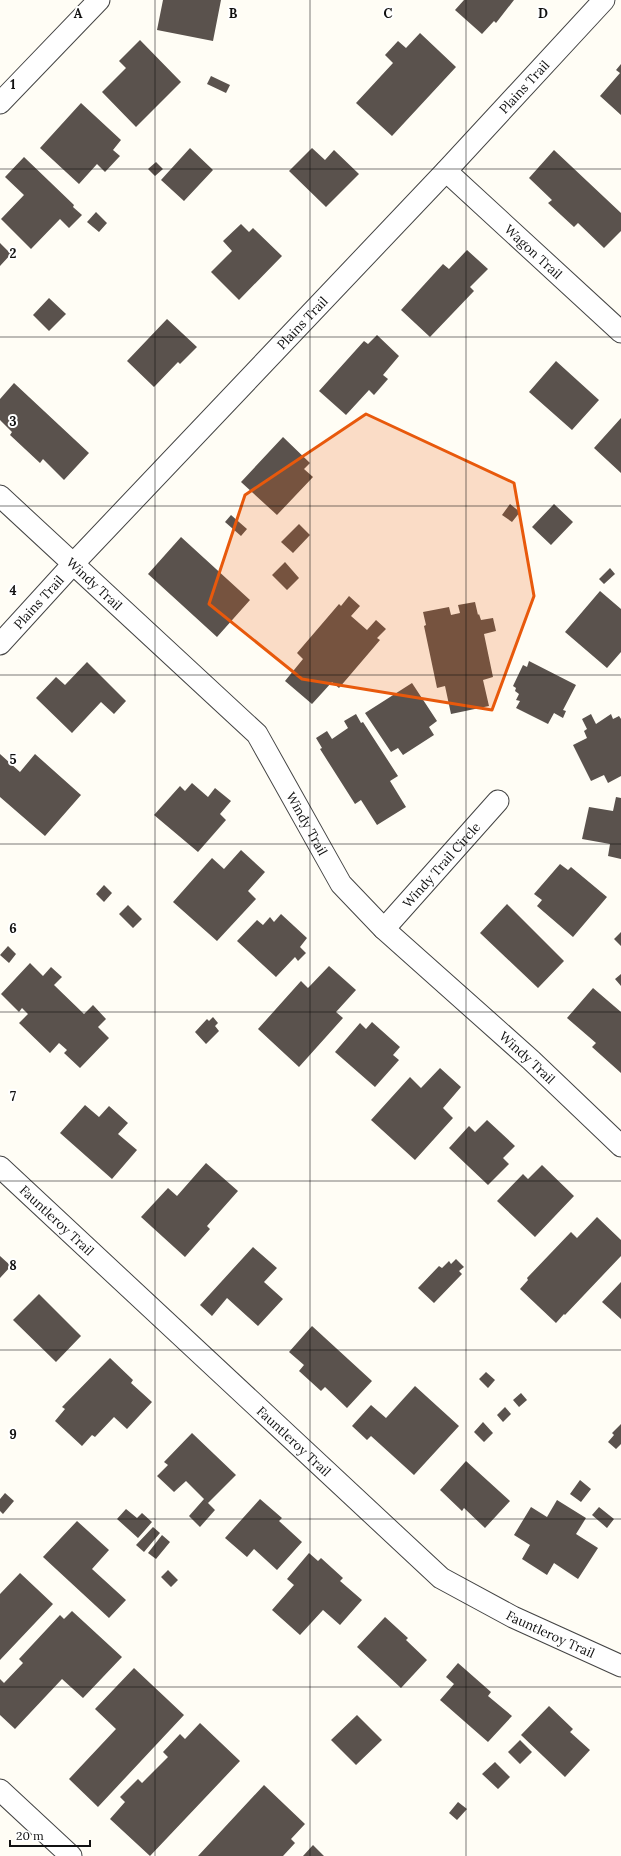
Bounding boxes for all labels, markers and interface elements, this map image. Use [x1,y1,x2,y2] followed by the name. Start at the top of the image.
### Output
[74,5,83,22] text: A
[229,5,238,22] text: B
[384,5,393,22] text: C
[538,5,548,22] text: D
[495,56,553,117] street label: Plains Trail
[10,76,16,93] text: 1
[501,221,566,283] street label: Wagon Trail
[10,245,17,262] text: 2
[273,292,331,353] street label: Plains Trail
[9,413,17,430] text: 3
[63,554,126,614] street label: Windy Trail
[10,571,67,632] street label: Plains Trail
[9,582,17,599] text: 4
[9,751,17,768] text: 5
[283,789,332,859] street label: Windy Trail
[399,818,484,911] street label: Windy Trail Circle
[9,920,17,937] text: 6
[496,1028,559,1088] street label: Windy Trail
[10,1088,16,1105] text: 7
[16,1181,98,1259] street label: Fauntleroy Trail
[9,1257,17,1274] text: 8
[253,1402,335,1480] street label: Fauntleroy Trail
[9,1426,17,1443] text: 9
[503,1606,598,1662] street label: Fauntleroy Trail
[10,1822,90,1848] scale bar
[16,1828,44,1843] text: 20 m

